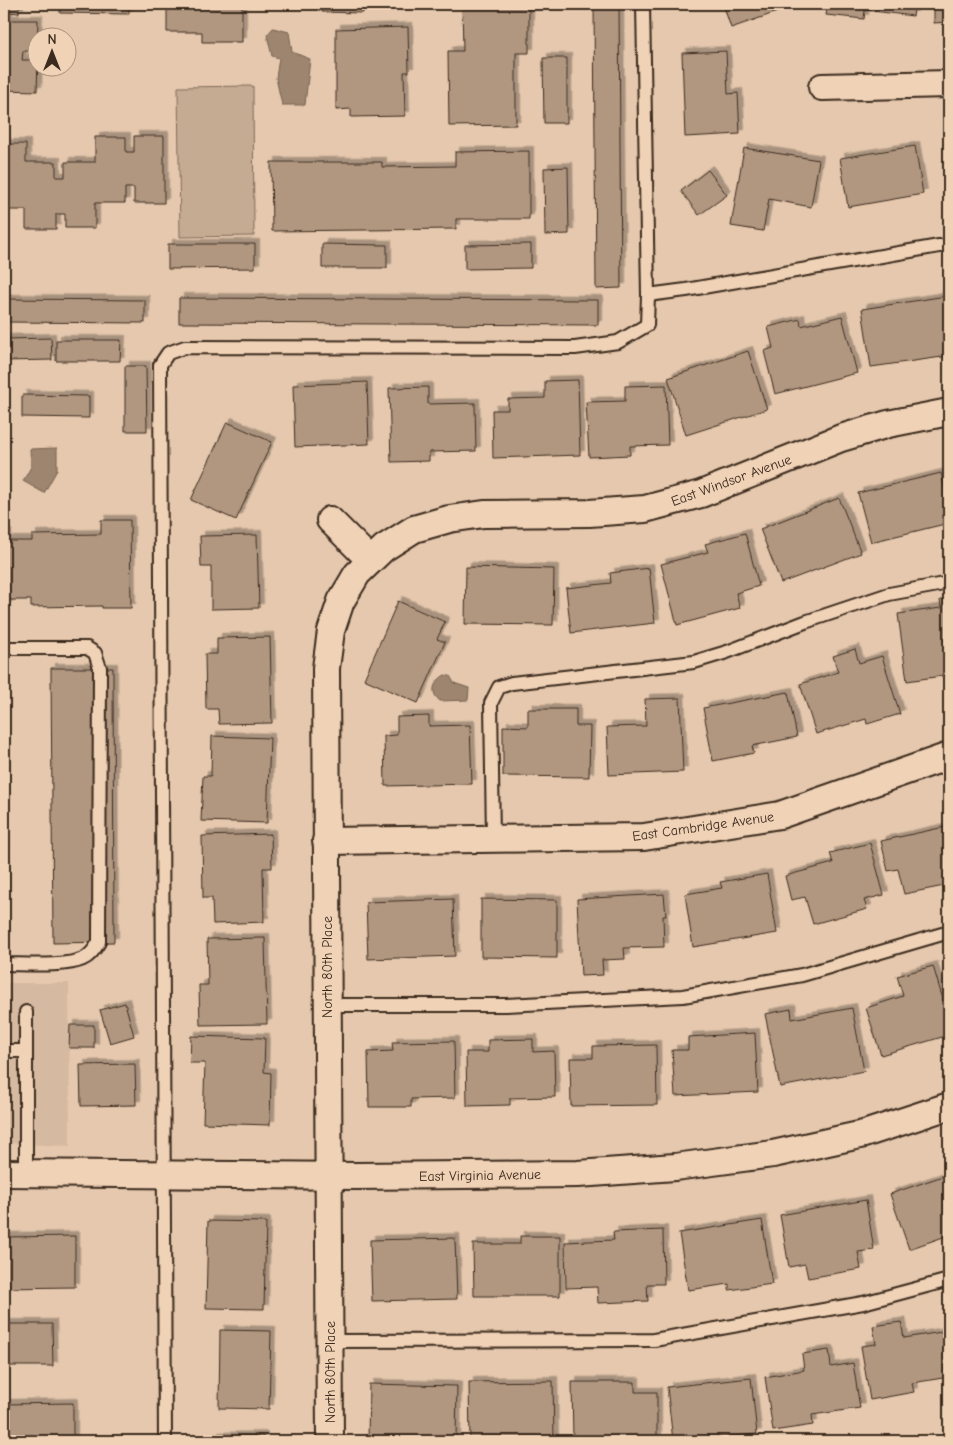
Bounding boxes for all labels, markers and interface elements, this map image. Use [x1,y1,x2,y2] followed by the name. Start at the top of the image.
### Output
[28,28,78,78] north arrow
[47,31,57,48] text: N
[669,451,794,510] street label: East Windsor Avenue
[631,808,775,845] street label: East Cambridge Avenue
[319,916,336,1018] street label: North 80th Place
[419,1166,541,1185] street label: East Virginia Avenue
[322,1321,339,1423] street label: North 80th Place

